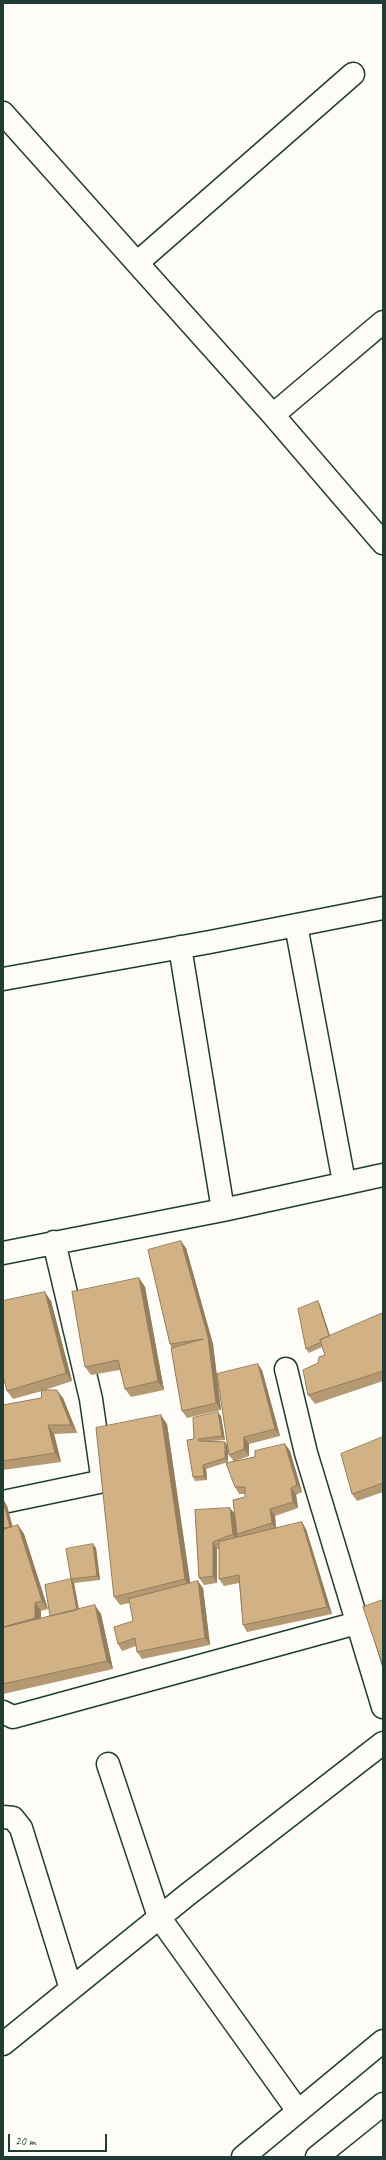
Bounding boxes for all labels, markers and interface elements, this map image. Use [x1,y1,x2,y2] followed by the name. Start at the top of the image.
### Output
[10,2126,109,2152] scale bar
[15,2133,35,2149] text: 20 m

